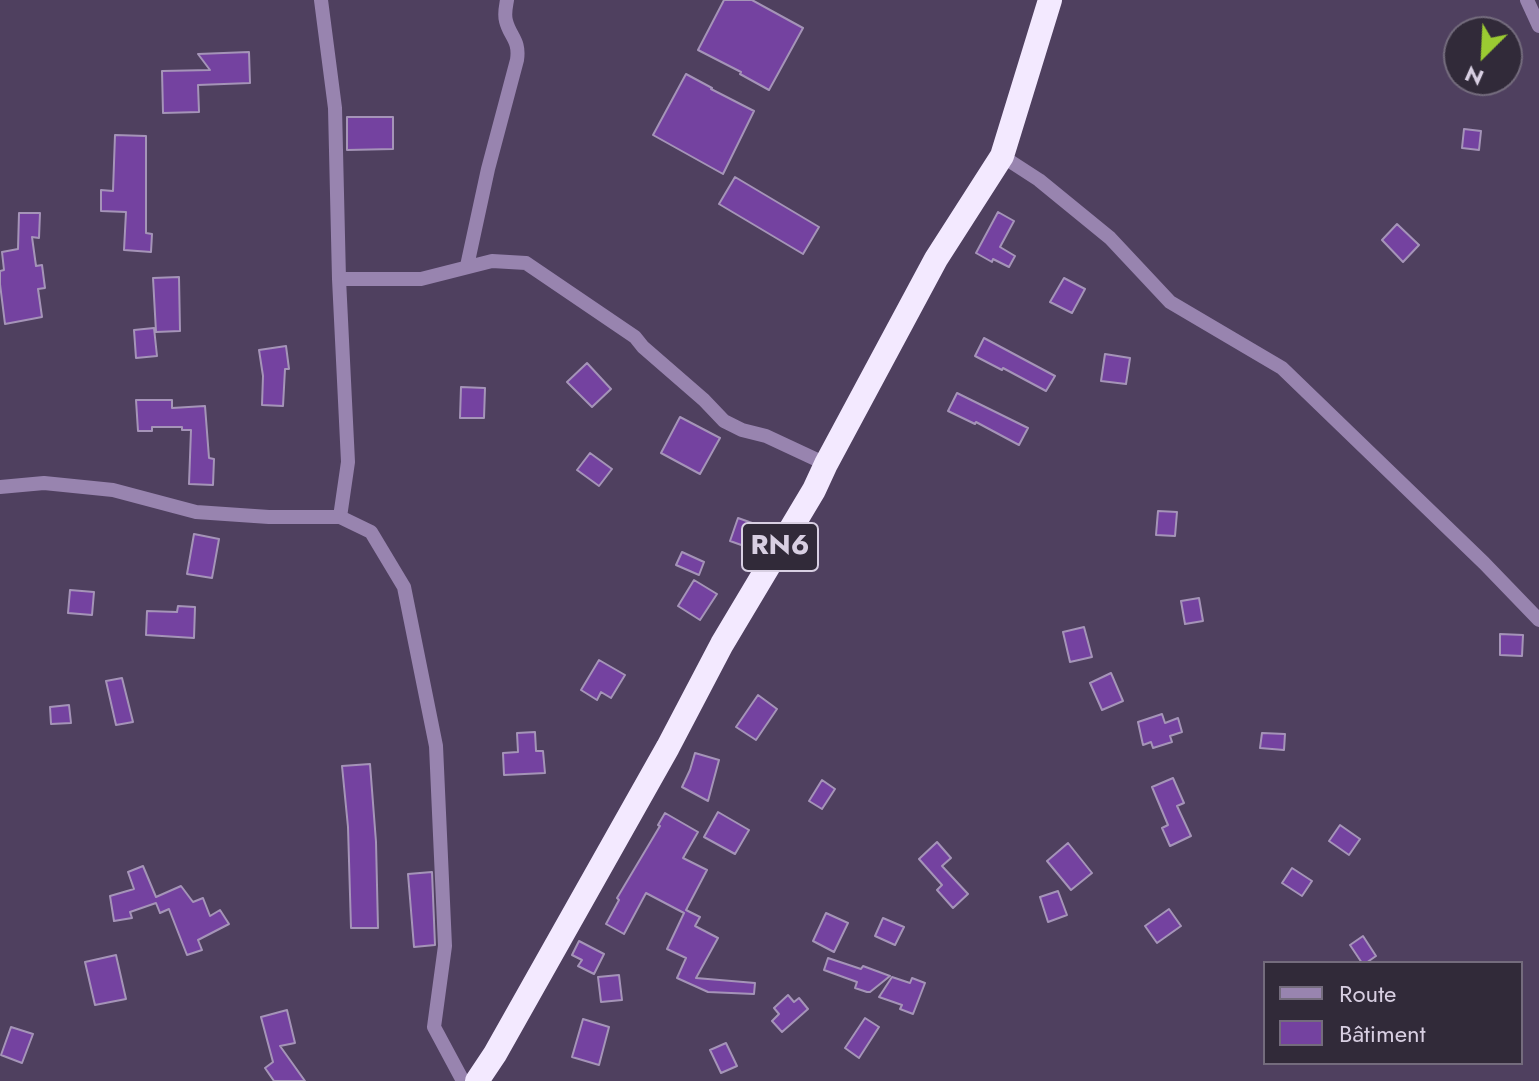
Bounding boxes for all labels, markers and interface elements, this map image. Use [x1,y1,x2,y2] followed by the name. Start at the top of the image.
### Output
[1443,16,1523,96] north arrow
[1460,58,1489,94] text: N
[742,523,818,571] road number: RN6
[1263,961,1523,1065] legend
[1339,976,1396,1011] text: Route
[1339,1016,1425,1051] text: Bâtiment

